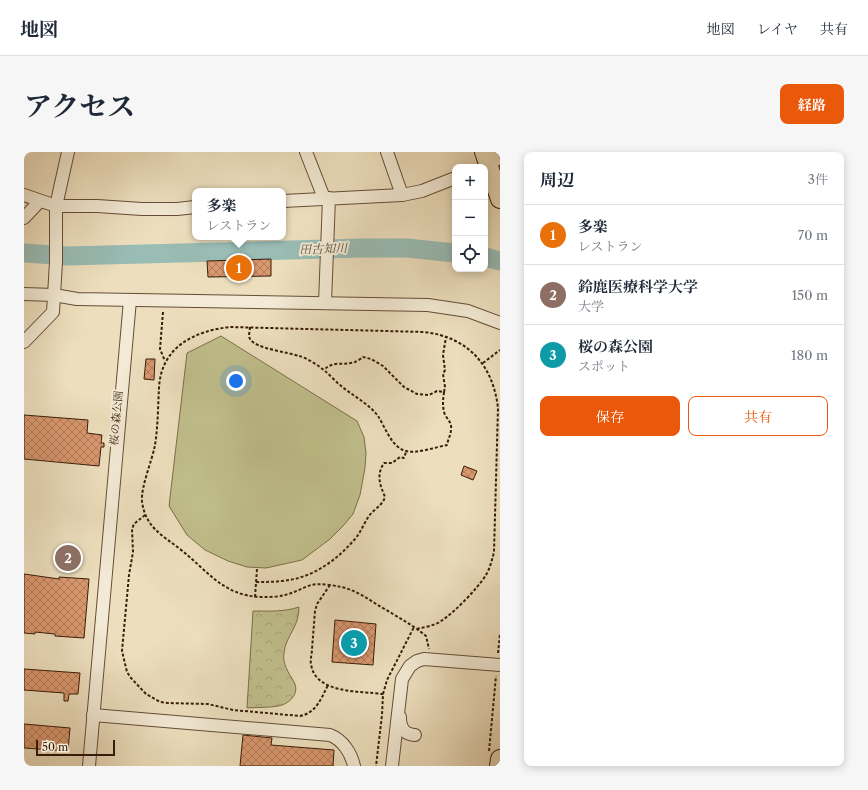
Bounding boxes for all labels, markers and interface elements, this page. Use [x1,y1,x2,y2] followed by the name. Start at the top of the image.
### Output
[20,18,58,41] text: 地図
[707,20,735,38] text: 地図
[757,20,798,38] text: レイヤ
[820,20,848,38] text: 共有
[780,84,844,124] button: 経路
[24,89,135,123] text: アクセス
[452,164,488,272] map controls
[452,164,488,200] button: +
[540,170,574,190] text: 周辺
[808,171,828,187] text: 3件
[192,188,286,240] popup
[207,196,237,215] text: 多楽
[452,200,488,236] button: −
[207,217,271,233] text: レストラン
[578,217,608,236] text: 多楽
[550,227,556,243] text: 1
[798,227,828,243] text: 70 m
[452,236,488,272] button: locate
[578,238,643,254] text: レストラン
[299,240,349,257] water label: 田古知川
[226,253,252,283] pin: 1
[578,277,698,296] text: 鈴鹿医療科学大学
[549,287,557,303] text: 2
[792,287,828,303] text: 150 m
[578,298,604,314] text: 大学
[578,337,653,356] text: 桜の森公園
[549,347,557,363] text: 3
[791,347,828,363] text: 180 m
[578,358,630,374] text: スポット
[226,371,246,391] your location
[107,390,125,446] street label: 桜の森公園
[540,396,680,436] button: 保存
[688,396,828,436] button: 共有
[55,543,81,573] pin: 2
[341,628,367,658] pin: 3
[36,738,115,757] scale bar
[42,740,68,754] text: 50 m

